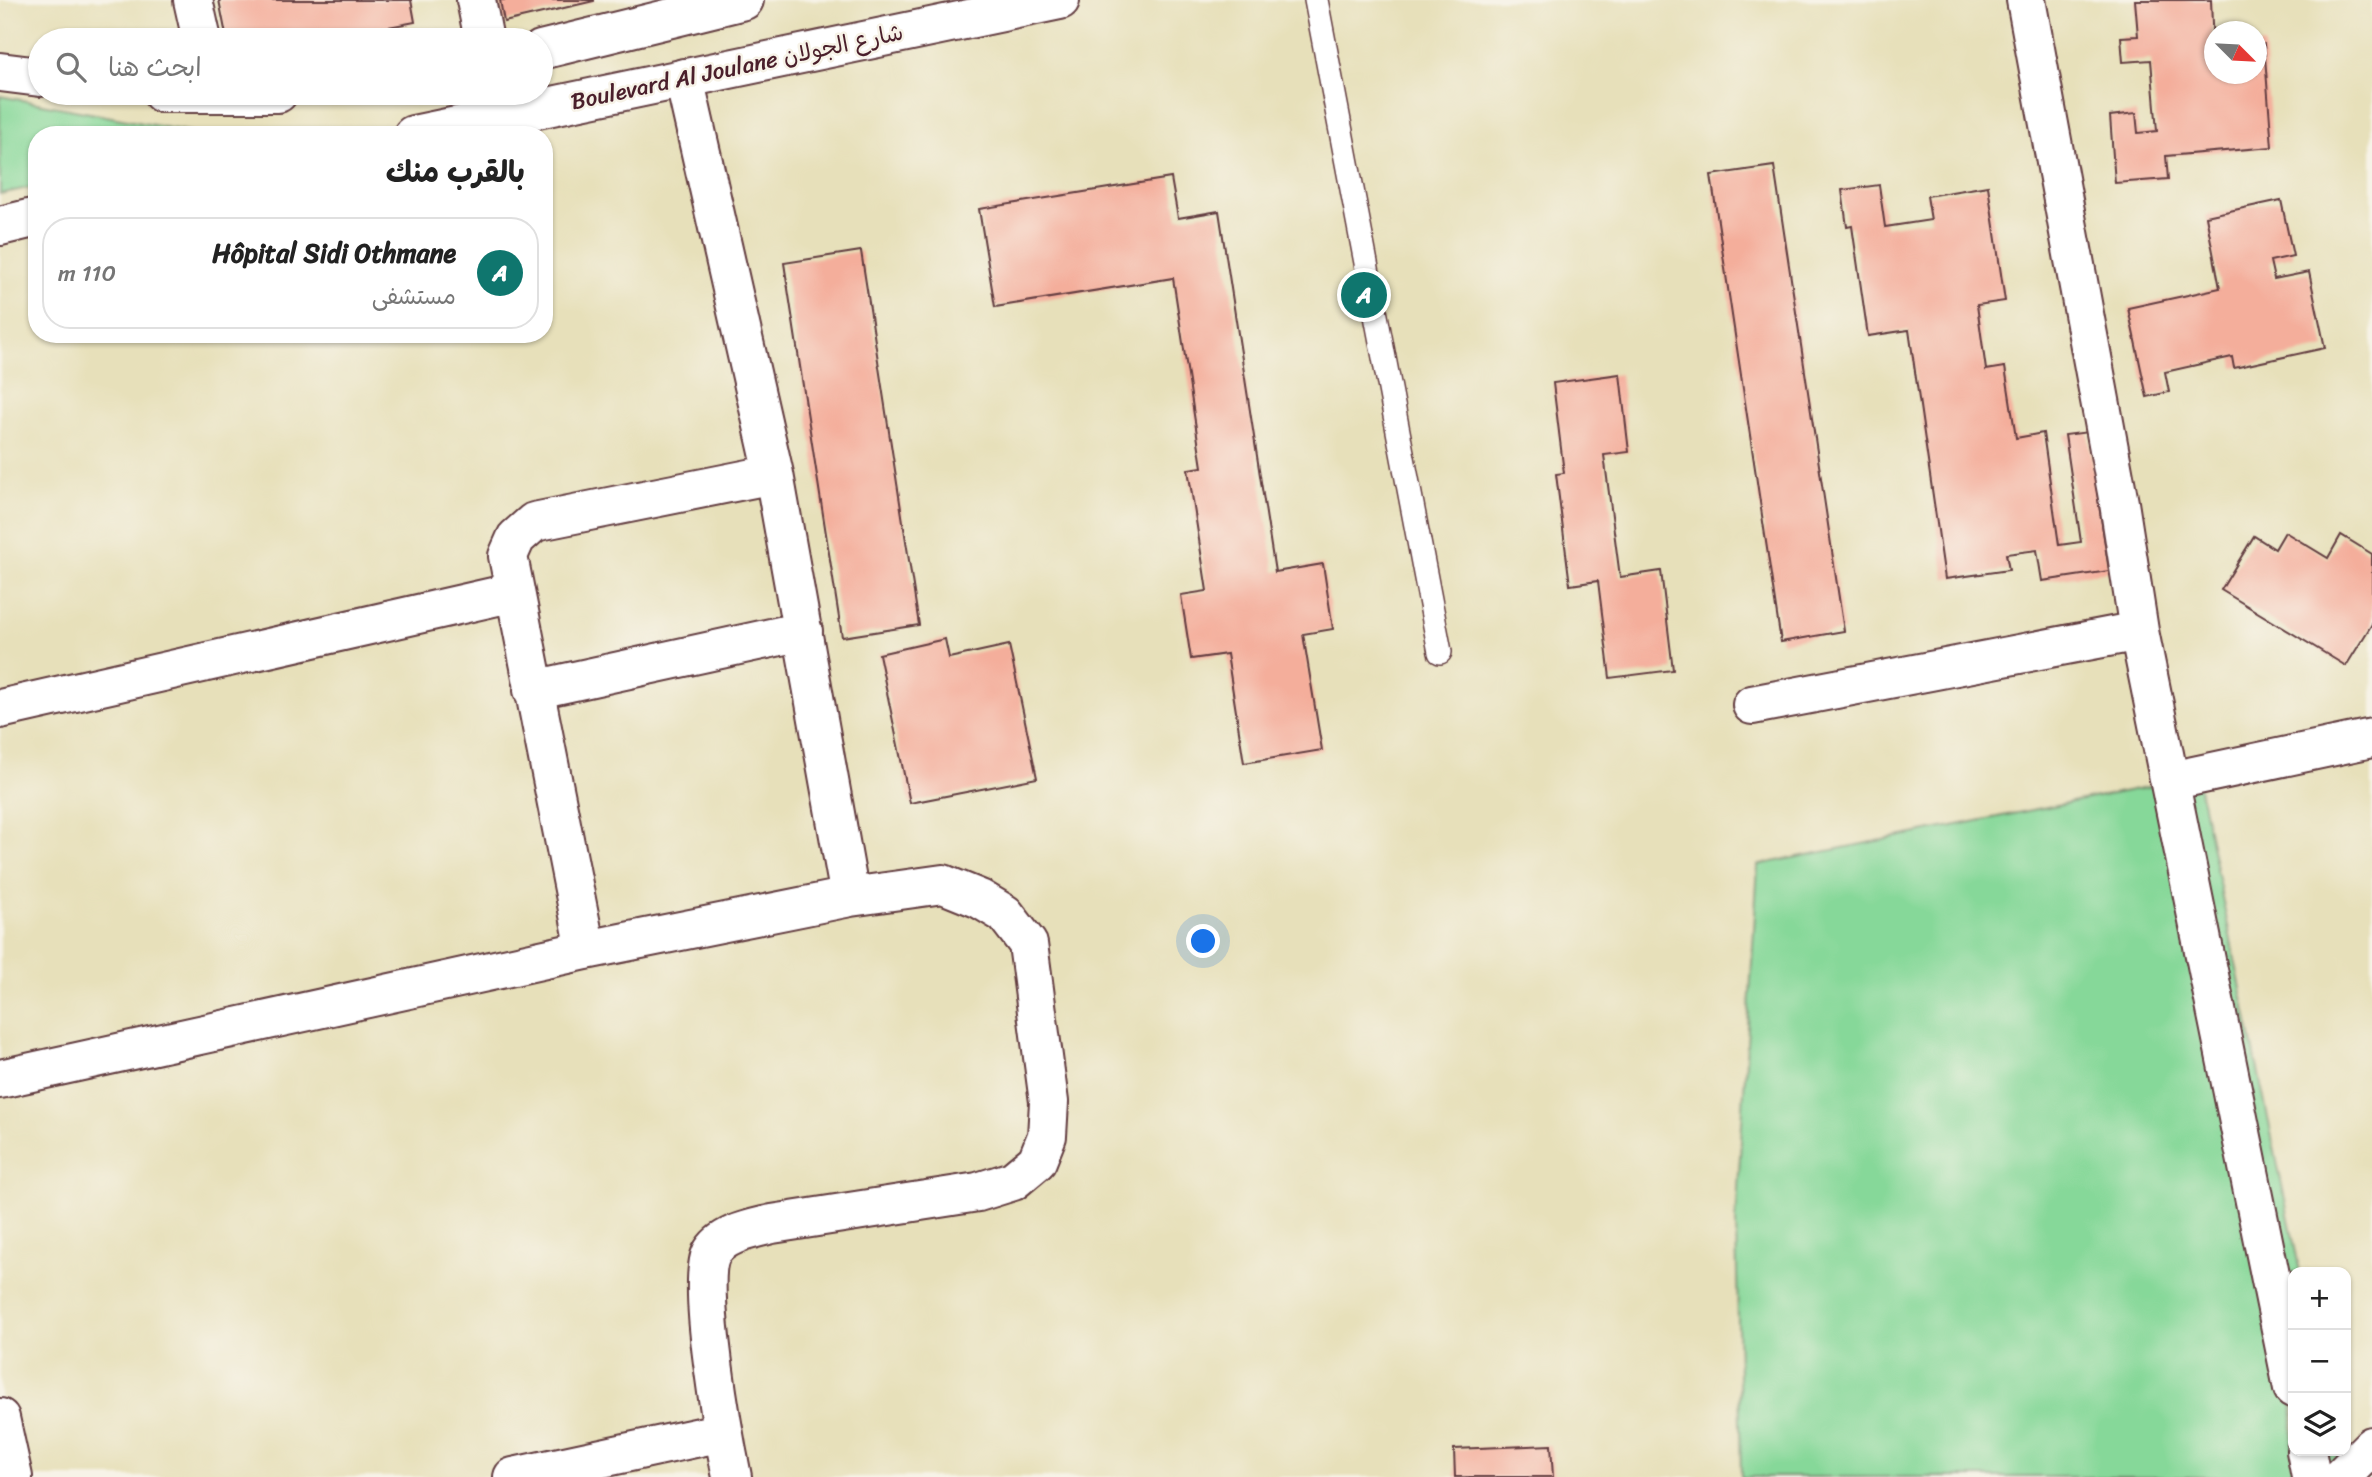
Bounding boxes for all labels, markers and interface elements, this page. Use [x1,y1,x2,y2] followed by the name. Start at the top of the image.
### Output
[567,12,907,122] street label: Boulevard Al Joulane شارع الجولان
[2204,21,2267,84] north arrow
[28,28,553,105] search box
[108,44,202,90] text: ابحث هنا
[52,48,90,86] icon: search
[386,145,525,199] text: بالقرب منك
[212,230,456,276] text: Hôpital Sidi Othmane
[58,253,116,294] text: 110 m
[492,253,508,294] text: A
[1341,269,1387,321] pin: A
[372,276,456,317] text: مستشفى
[1186,924,1220,958] your location
[2288,1267,2351,1456] map controls
[2288,1267,2351,1330] button: +
[2288,1330,2351,1393] button: −
[2288,1393,2351,1456] button: layers

